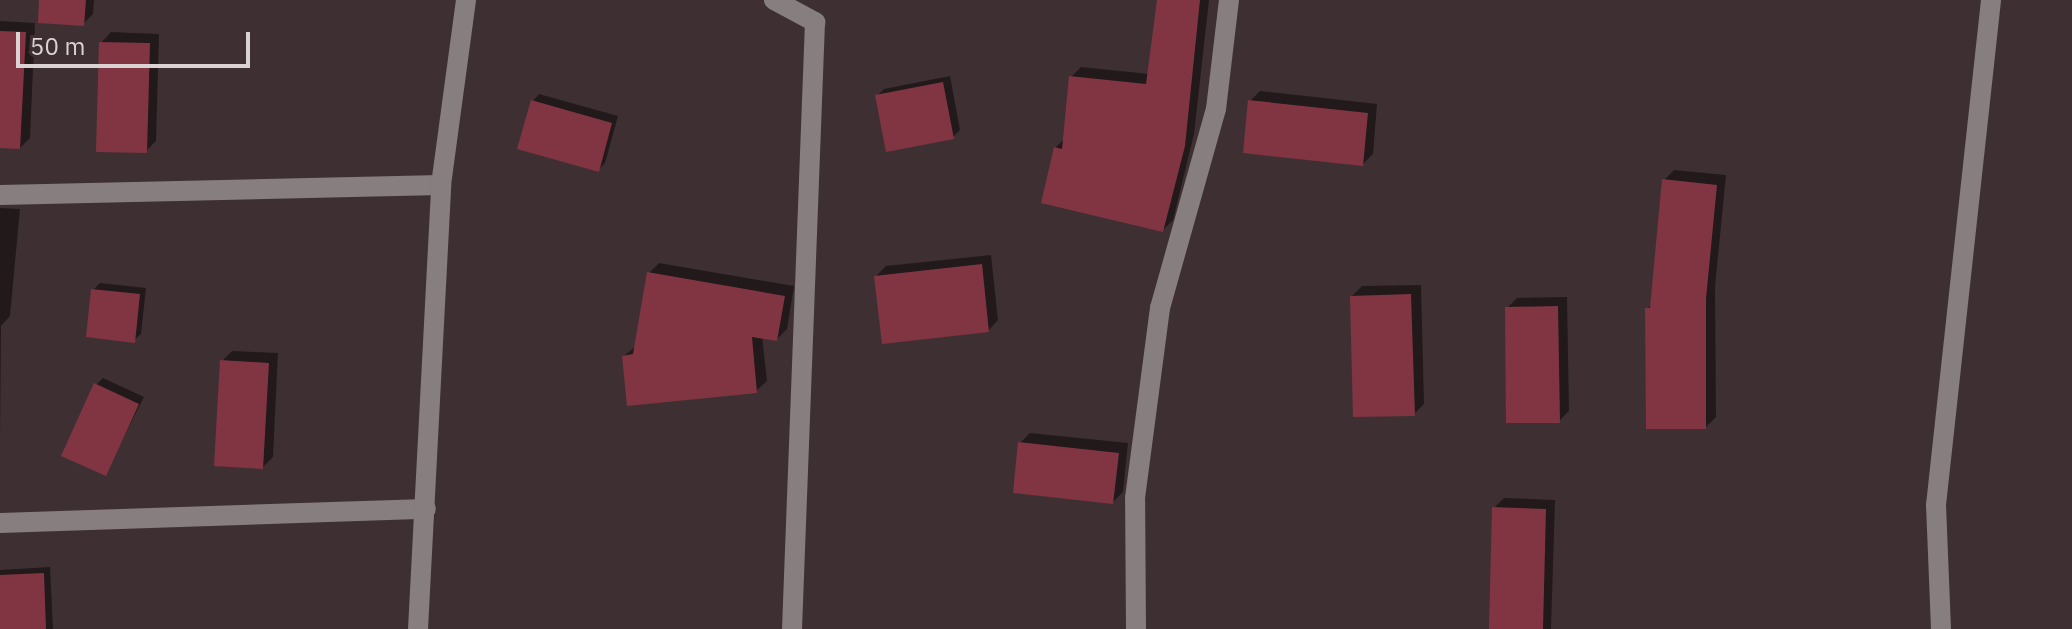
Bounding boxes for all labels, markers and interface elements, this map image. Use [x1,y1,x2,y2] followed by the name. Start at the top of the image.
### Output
[20,16,254,66] scale bar
[30,30,85,62] text: 50 m

